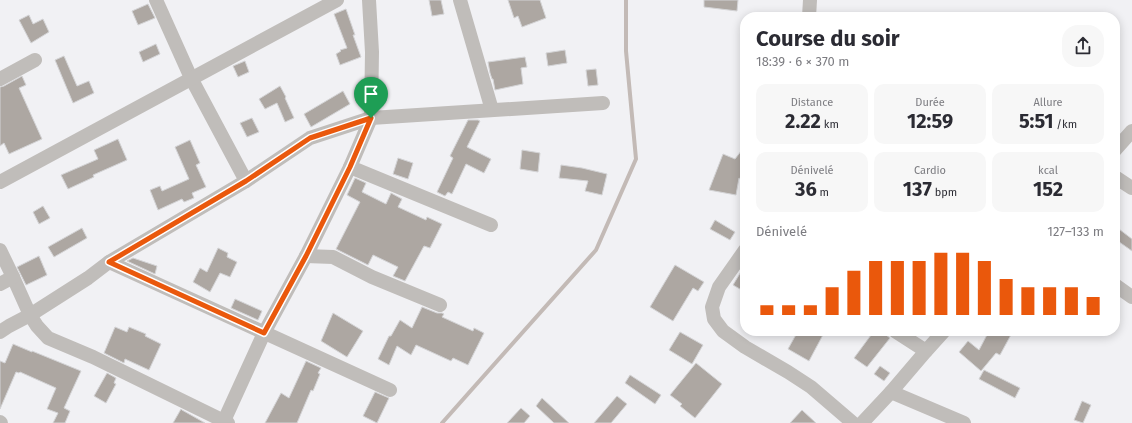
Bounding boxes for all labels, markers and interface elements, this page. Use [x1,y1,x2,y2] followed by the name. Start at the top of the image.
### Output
[756,25,900,52] text: Course du soir
[1062,25,1104,67] button: share
[756,54,849,69] text: 18:39 · 6 × 370 m
[354,77,388,118] pin
[360,83,382,105] icon: arrive
[791,96,833,109] text: Distance
[915,96,945,109] text: Durée
[1033,96,1063,109] text: Allure
[785,109,821,133] text: 2.22
[907,109,953,133] text: 12:59
[1019,109,1053,133] text: 5:51
[821,118,839,131] text: km
[1053,118,1077,131] text: /km
[790,164,834,177] text: Dénivelé
[914,164,946,177] text: Cardio
[1038,164,1058,177] text: kcal
[795,177,817,201] text: 36
[903,177,932,201] text: 137
[1033,177,1063,201] text: 152
[817,186,829,199] text: m
[932,186,957,199] text: bpm
[756,224,807,239] text: Dénivelé
[1047,224,1104,239] text: 127–133 m

